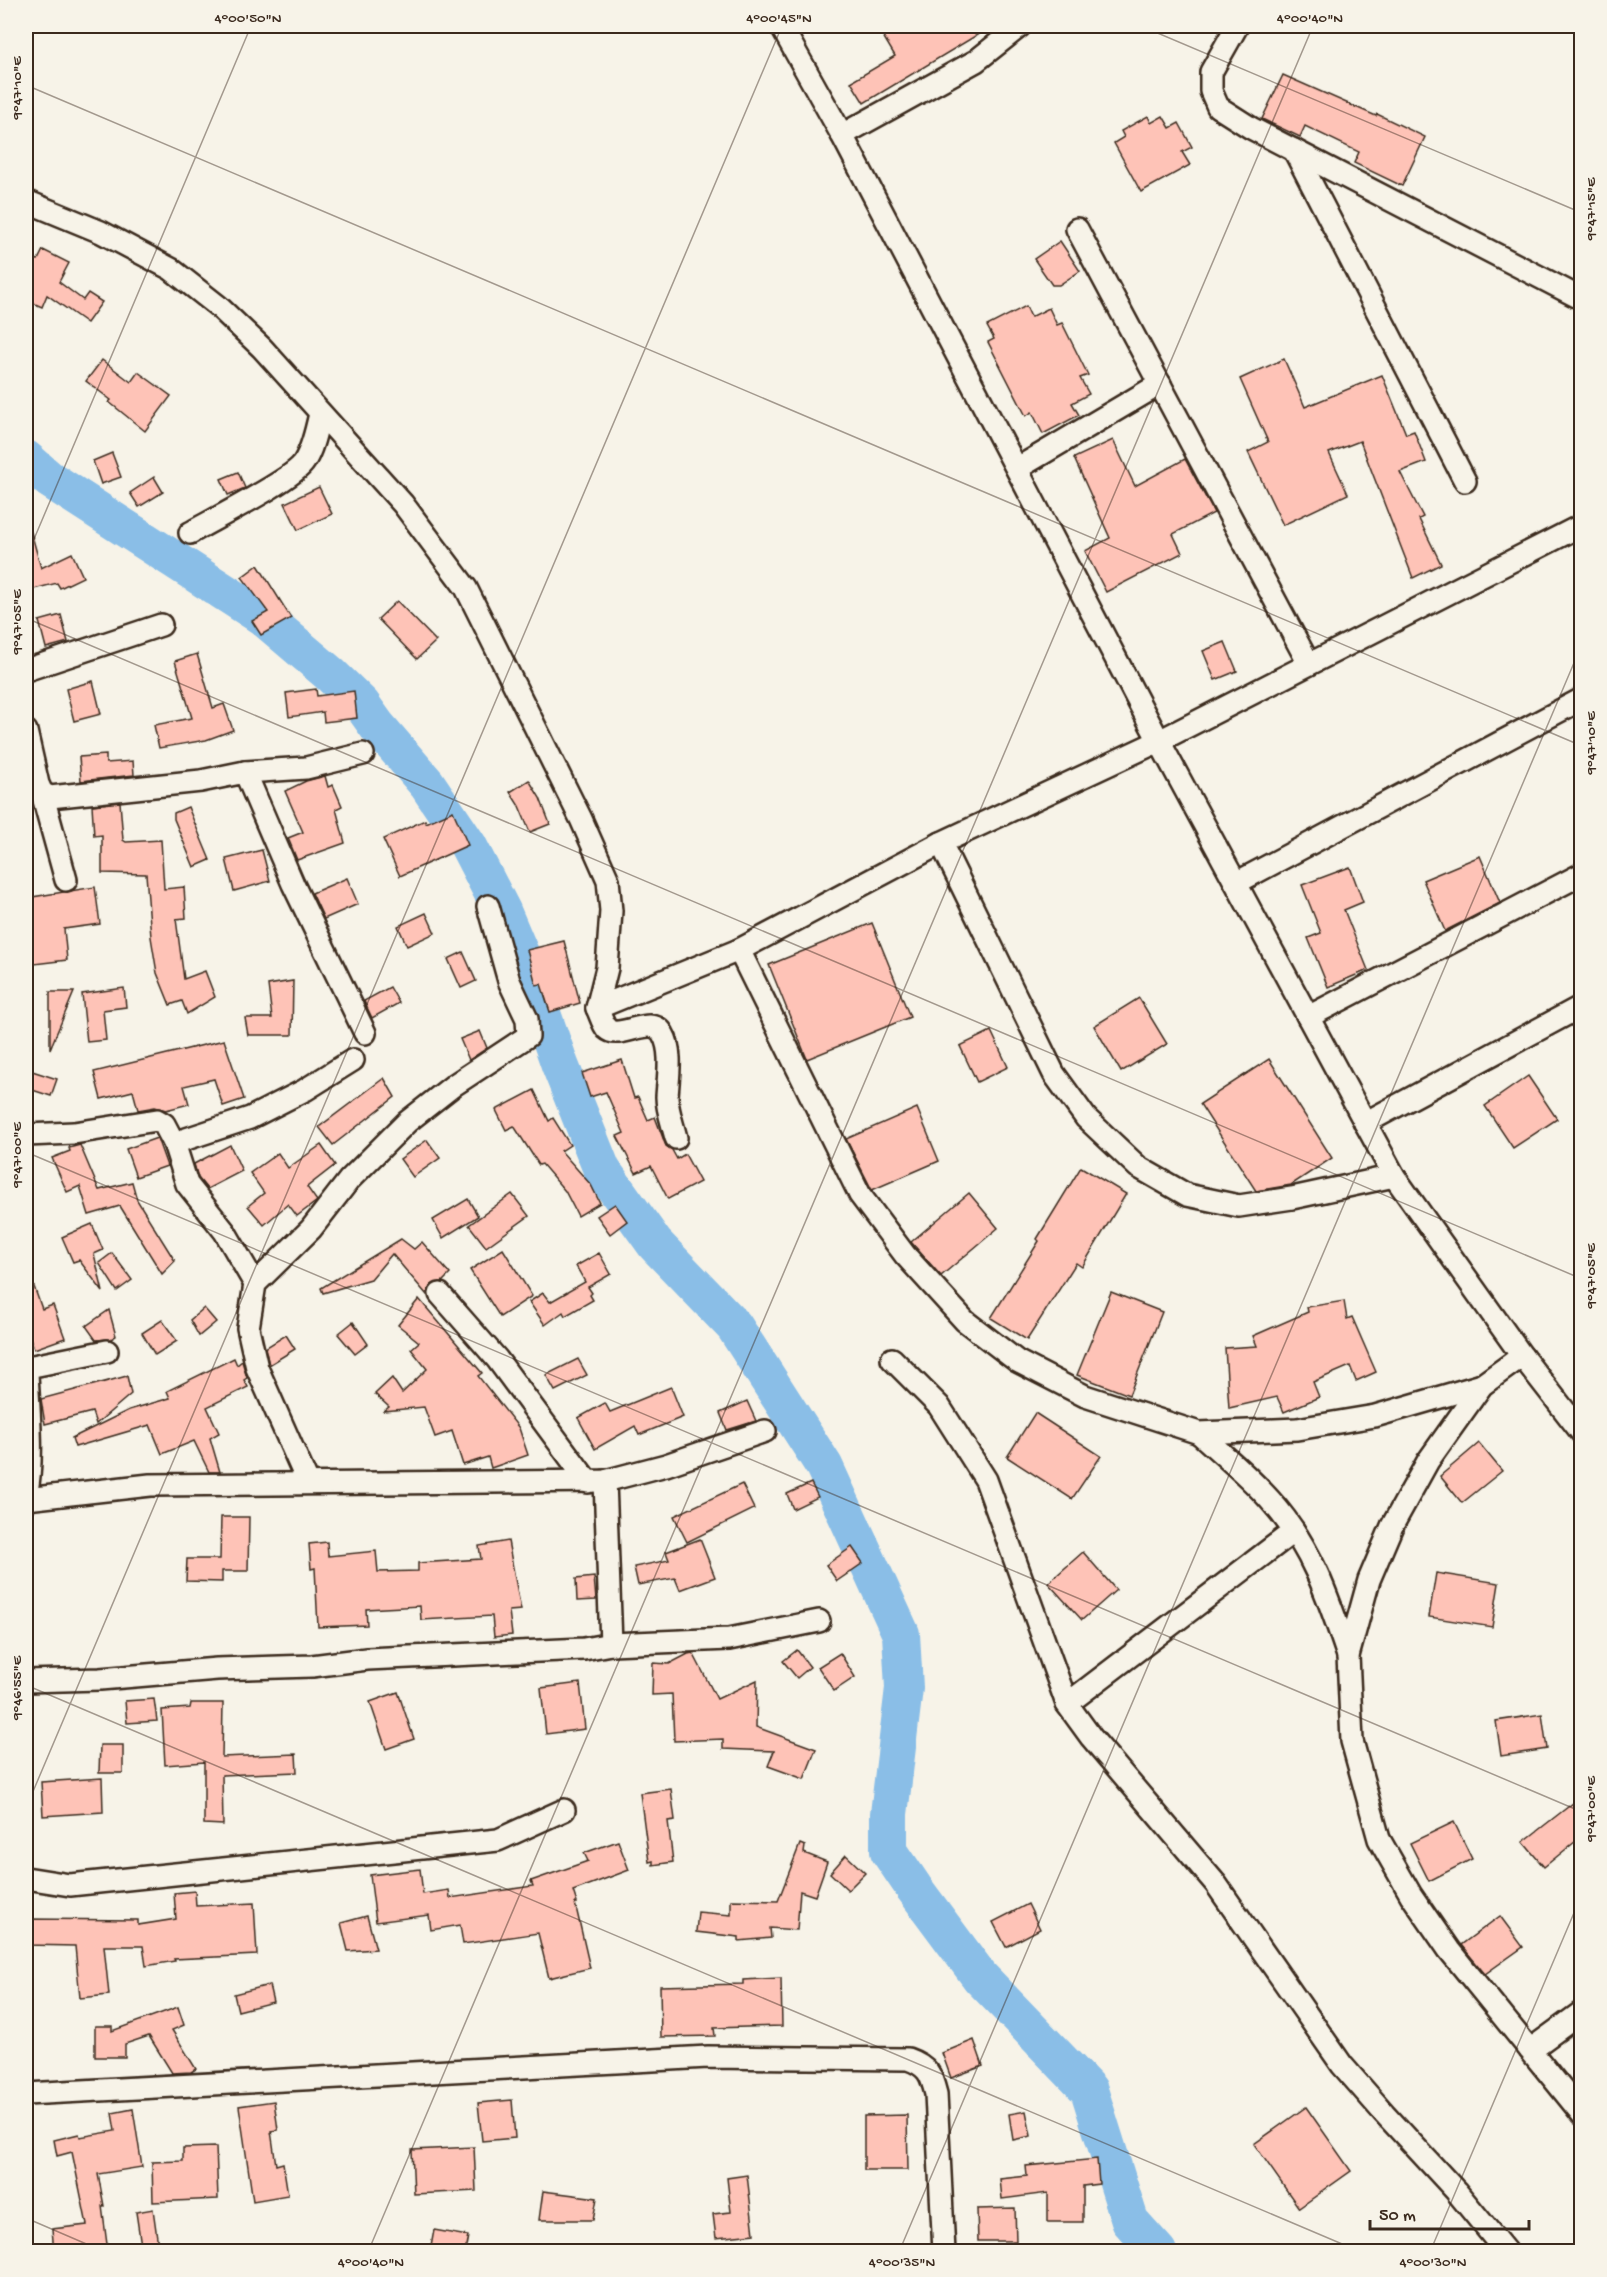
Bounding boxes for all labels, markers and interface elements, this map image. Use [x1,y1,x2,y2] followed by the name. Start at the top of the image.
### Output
[214,10,282,28] text: 4°00'50"N
[746,10,812,28] text: 4°00'45"N
[1277,10,1343,28] text: 4°00'40"N
[9,56,27,121] text: 9°47'10"E
[1583,177,1601,241] text: 9°47'15"E
[9,589,27,655] text: 9°47'05"E
[1583,711,1601,776] text: 9°47'10"E
[9,1122,27,1189] text: 9°47'00"E
[1583,1243,1601,1309] text: 9°47'05"E
[9,1655,27,1721] text: 9°46'55"E
[1583,1776,1601,1843] text: 9°47'00"E
[1370,2193,1529,2231] scale bar
[1379,2206,1416,2227] text: 50 m
[338,2254,404,2272] text: 4°00'40"N
[869,2254,935,2272] text: 4°00'35"N
[1399,2254,1467,2272] text: 4°00'30"N

